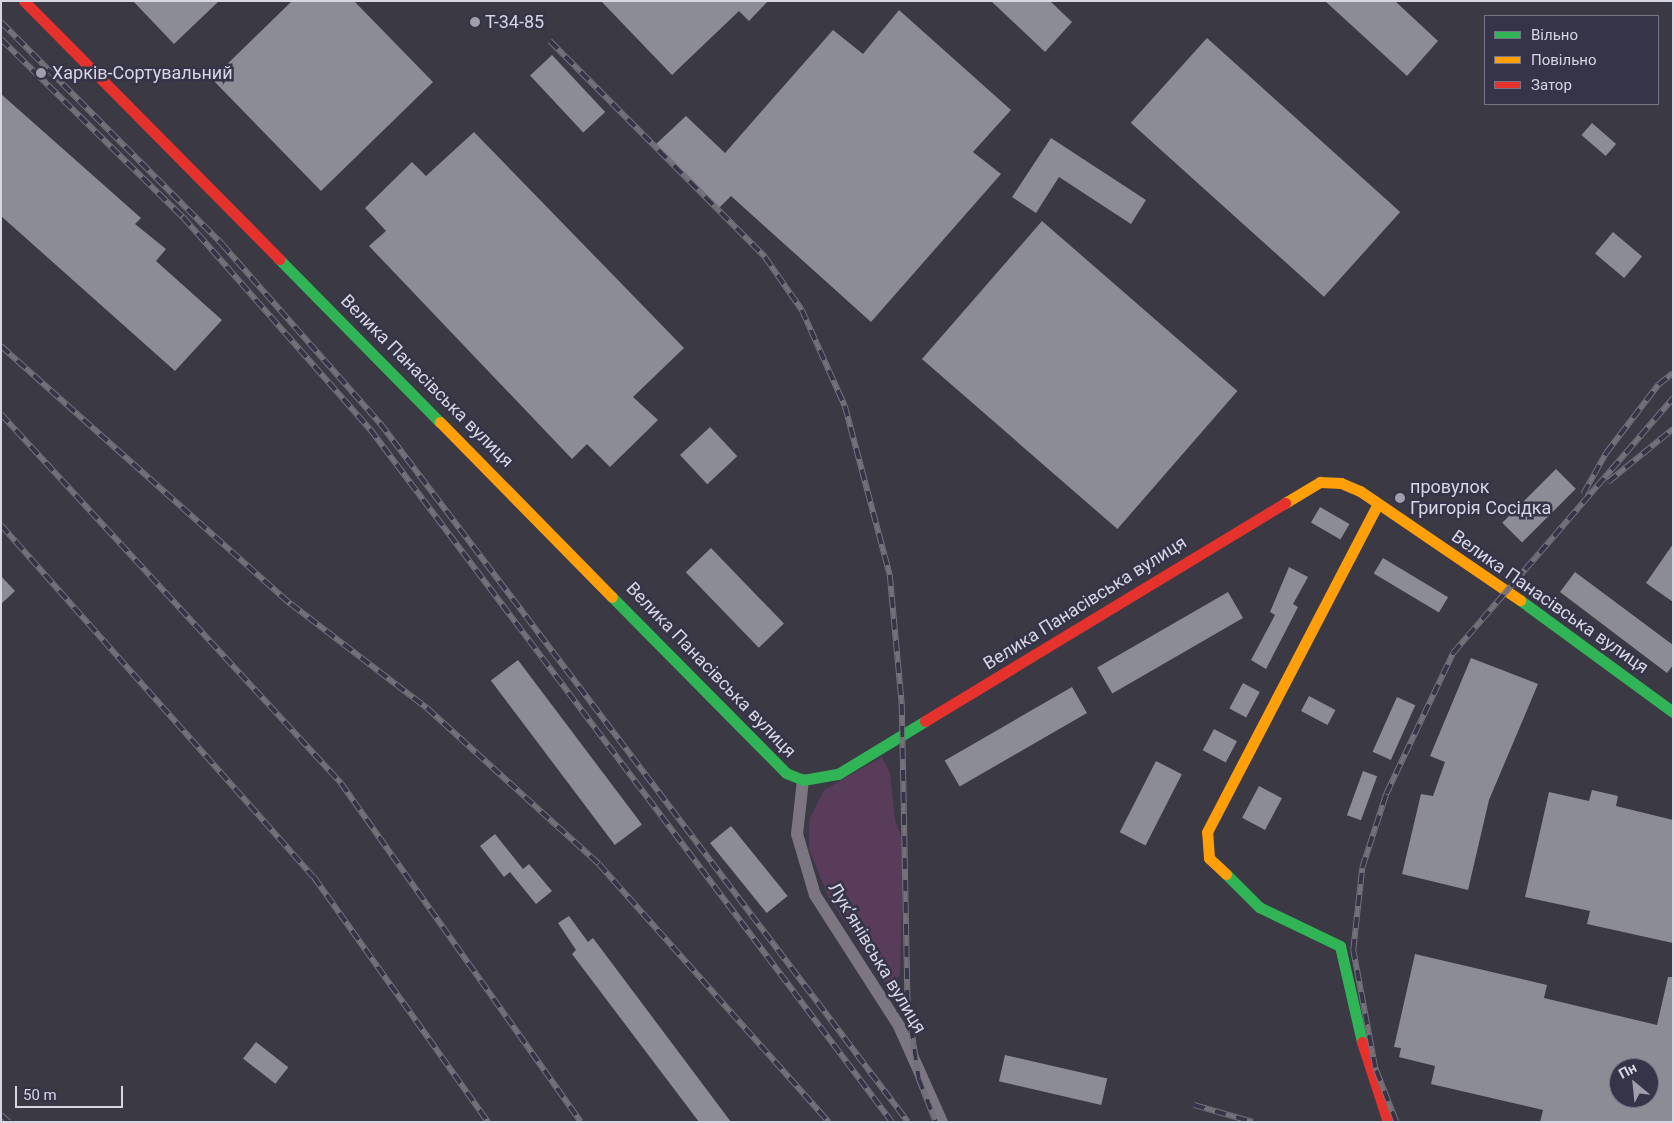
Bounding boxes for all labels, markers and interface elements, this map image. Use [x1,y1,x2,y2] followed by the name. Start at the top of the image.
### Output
[485,11,544,33] place label: Т-34-85
[1484,15,1659,105] legend
[469,16,481,28] marker: Т-34-85
[1531,26,1578,44] text: Вільно
[1531,51,1597,69] text: Повільно
[52,62,233,84] place label: Харків-Сортувальний
[34,66,48,80] marker: Харків-Сортувальний
[1531,76,1572,94] text: Затор
[336,290,518,472] street label: Велика Панасівська вулиця
[1410,477,1551,520] place label: провулок Григорія Сосідка
[1394,492,1406,504] marker: провулок Григорія Сосідка
[1447,526,1653,678] street label: Велика Панасівська вулиця
[979,531,1191,675] street label: Велика Панасівська вулиця
[621,578,801,762] street label: Велика Панасівська вулиця
[823,879,931,1037] street label: Лук’янівська вулиця
[1609,1058,1659,1108] north arrow
[1616,1059,1639,1082] text: Пн
[18,1076,125,1108] scale bar
[23,1086,57,1104] text: 50 m

